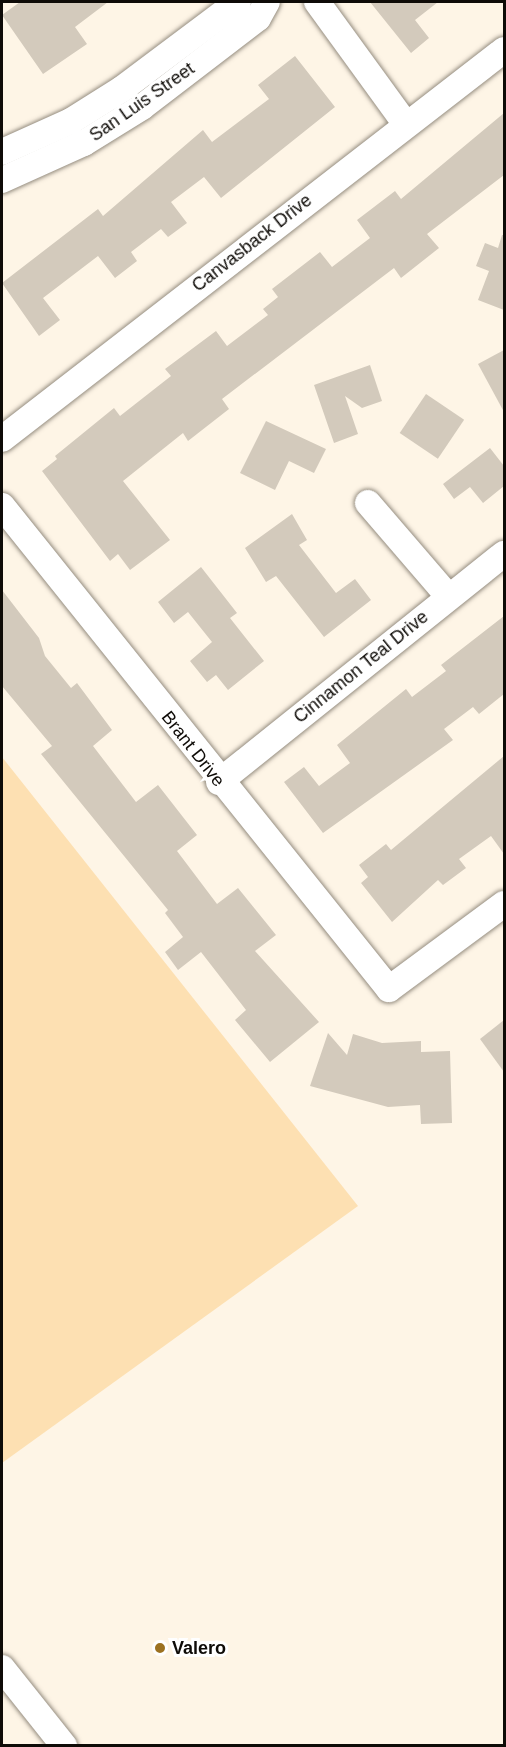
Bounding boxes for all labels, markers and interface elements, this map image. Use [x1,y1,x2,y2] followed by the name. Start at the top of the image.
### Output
[85,58,199,146] street label: San Luis Street
[188,190,316,296] street label: Canvasback Drive
[289,606,433,728] street label: Cinnamon Teal Drive
[157,707,229,791] street label: Brant Drive
[172,1637,226,1659] place label: Valero
[153,1641,167,1655] marker: Valero

